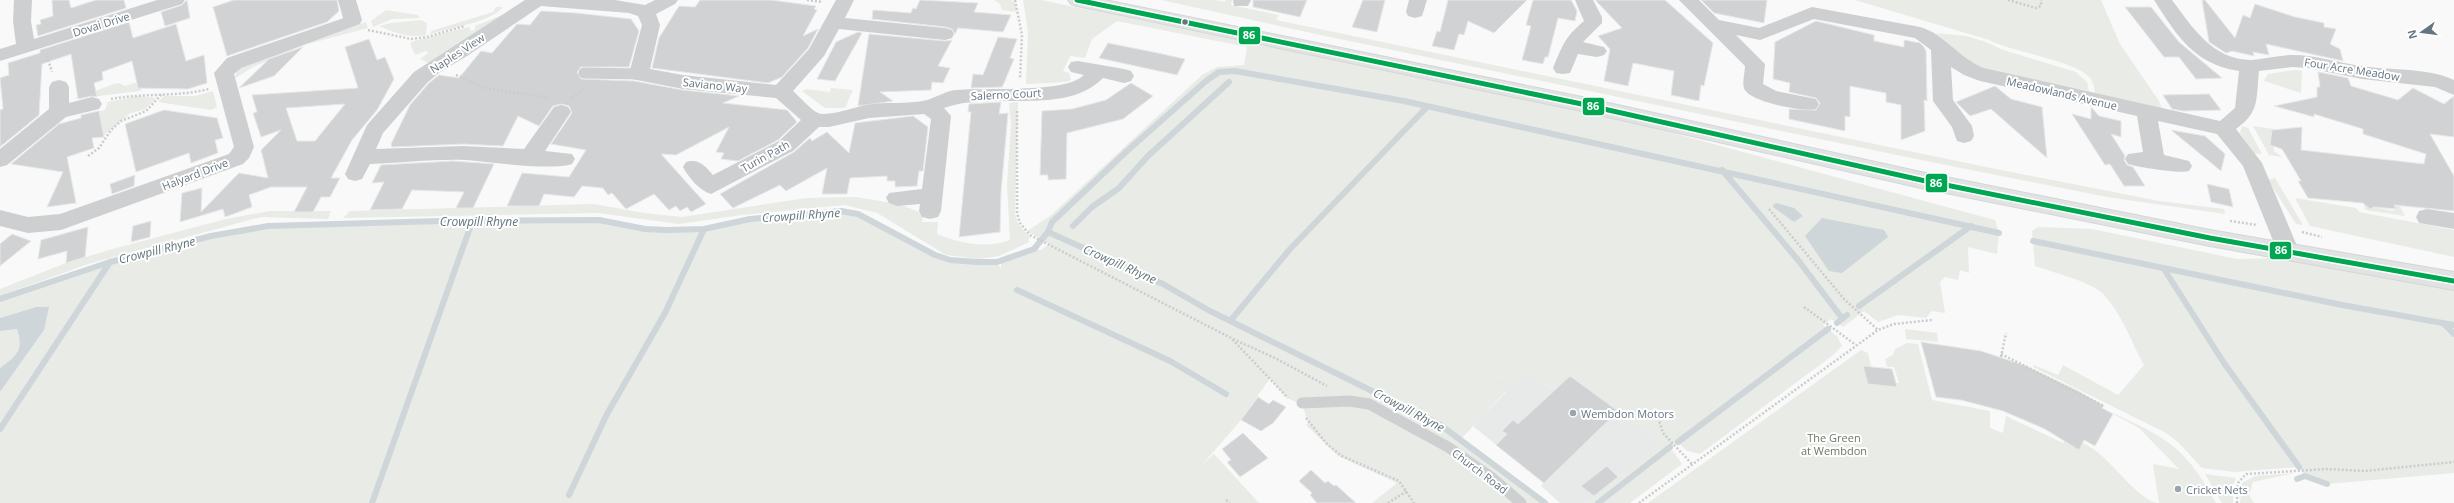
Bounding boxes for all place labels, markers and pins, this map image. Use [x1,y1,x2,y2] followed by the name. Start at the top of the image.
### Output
[1180,17,1190,27] unlabelled marker
[1581,406,1674,421] place label: Wembdon Motors
[1568,408,1578,418] marker: Wembdon Motors
[2186,482,2248,497] place label: Cricket Nets
[2173,484,2183,494] marker: Cricket Nets

